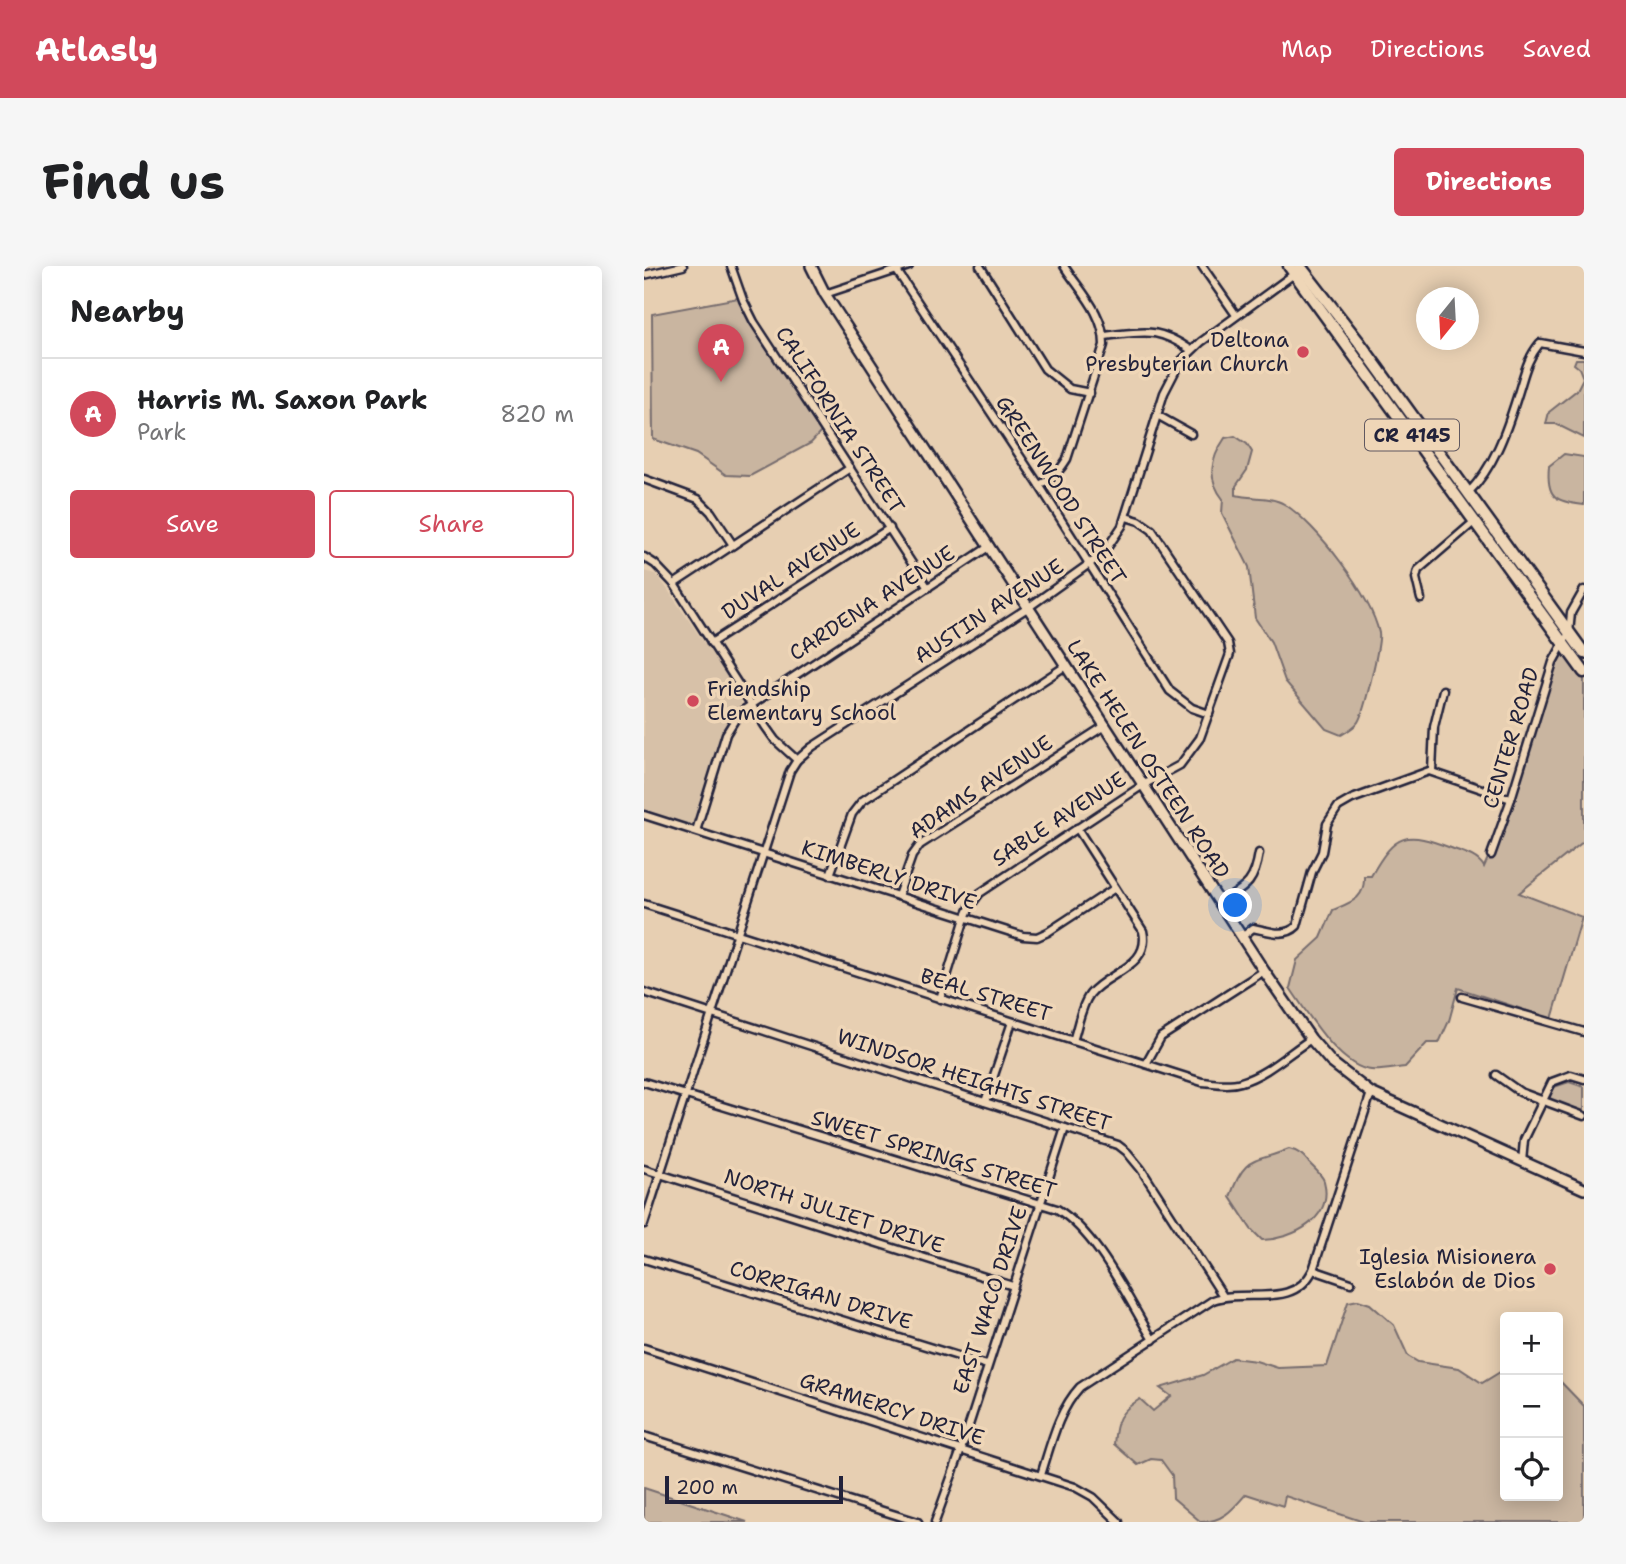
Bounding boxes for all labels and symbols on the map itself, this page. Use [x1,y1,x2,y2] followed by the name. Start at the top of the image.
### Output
[1416,287,1479,350] north arrow
[769,321,911,519] street label: CALIFORNIA STREET
[698,324,744,382] pin: A
[1085,326,1289,378] place label: Deltona Presbyterian Church
[1295,344,1311,360] marker: Deltona Presbyterian Church
[989,390,1133,590] street label: GREENWOOD STREET
[1365,420,1459,450] road number: CR 4145
[716,516,866,626] street label: DUVAL AVENUE
[784,539,960,667] street label: CARDENA AVENUE
[909,552,1069,670] street label: AUSTIN AVENUE
[1060,634,1236,884] street label: LAKE HELEN OSTEEN ROAD
[1476,664,1546,812] street label: CENTER ROAD
[707,675,897,727] place label: Friendship Elementary School
[685,693,701,709] marker: Friendship Elementary School
[904,729,1058,845] street label: ADAMS AVENUE
[987,765,1131,873] street label: SABLE AVENUE
[798,833,980,917] street label: KIMBERLY DRIVE
[1218,888,1252,922] your location
[917,962,1055,1028] street label: BEAL STREET
[833,1022,1115,1138] street label: WINDSOR HEIGHTS STREET
[808,1103,1060,1205] street label: SWEET SPRINGS STREET
[720,1162,948,1260] street label: NORTH JULIET DRIVE
[946,1202,1034,1398] street label: EAST WACO DRIVE
[1359,1243,1536,1295] place label: Iglesia Misionera Eslabón de Dios
[726,1254,916,1336] street label: CORRIGAN DRIVE
[1542,1261,1558,1277] marker: Iglesia Misionera Eslabón de Dios
[796,1366,988,1452] street label: GRAMERCY DRIVE
[665,1473,844,1505] scale bar

